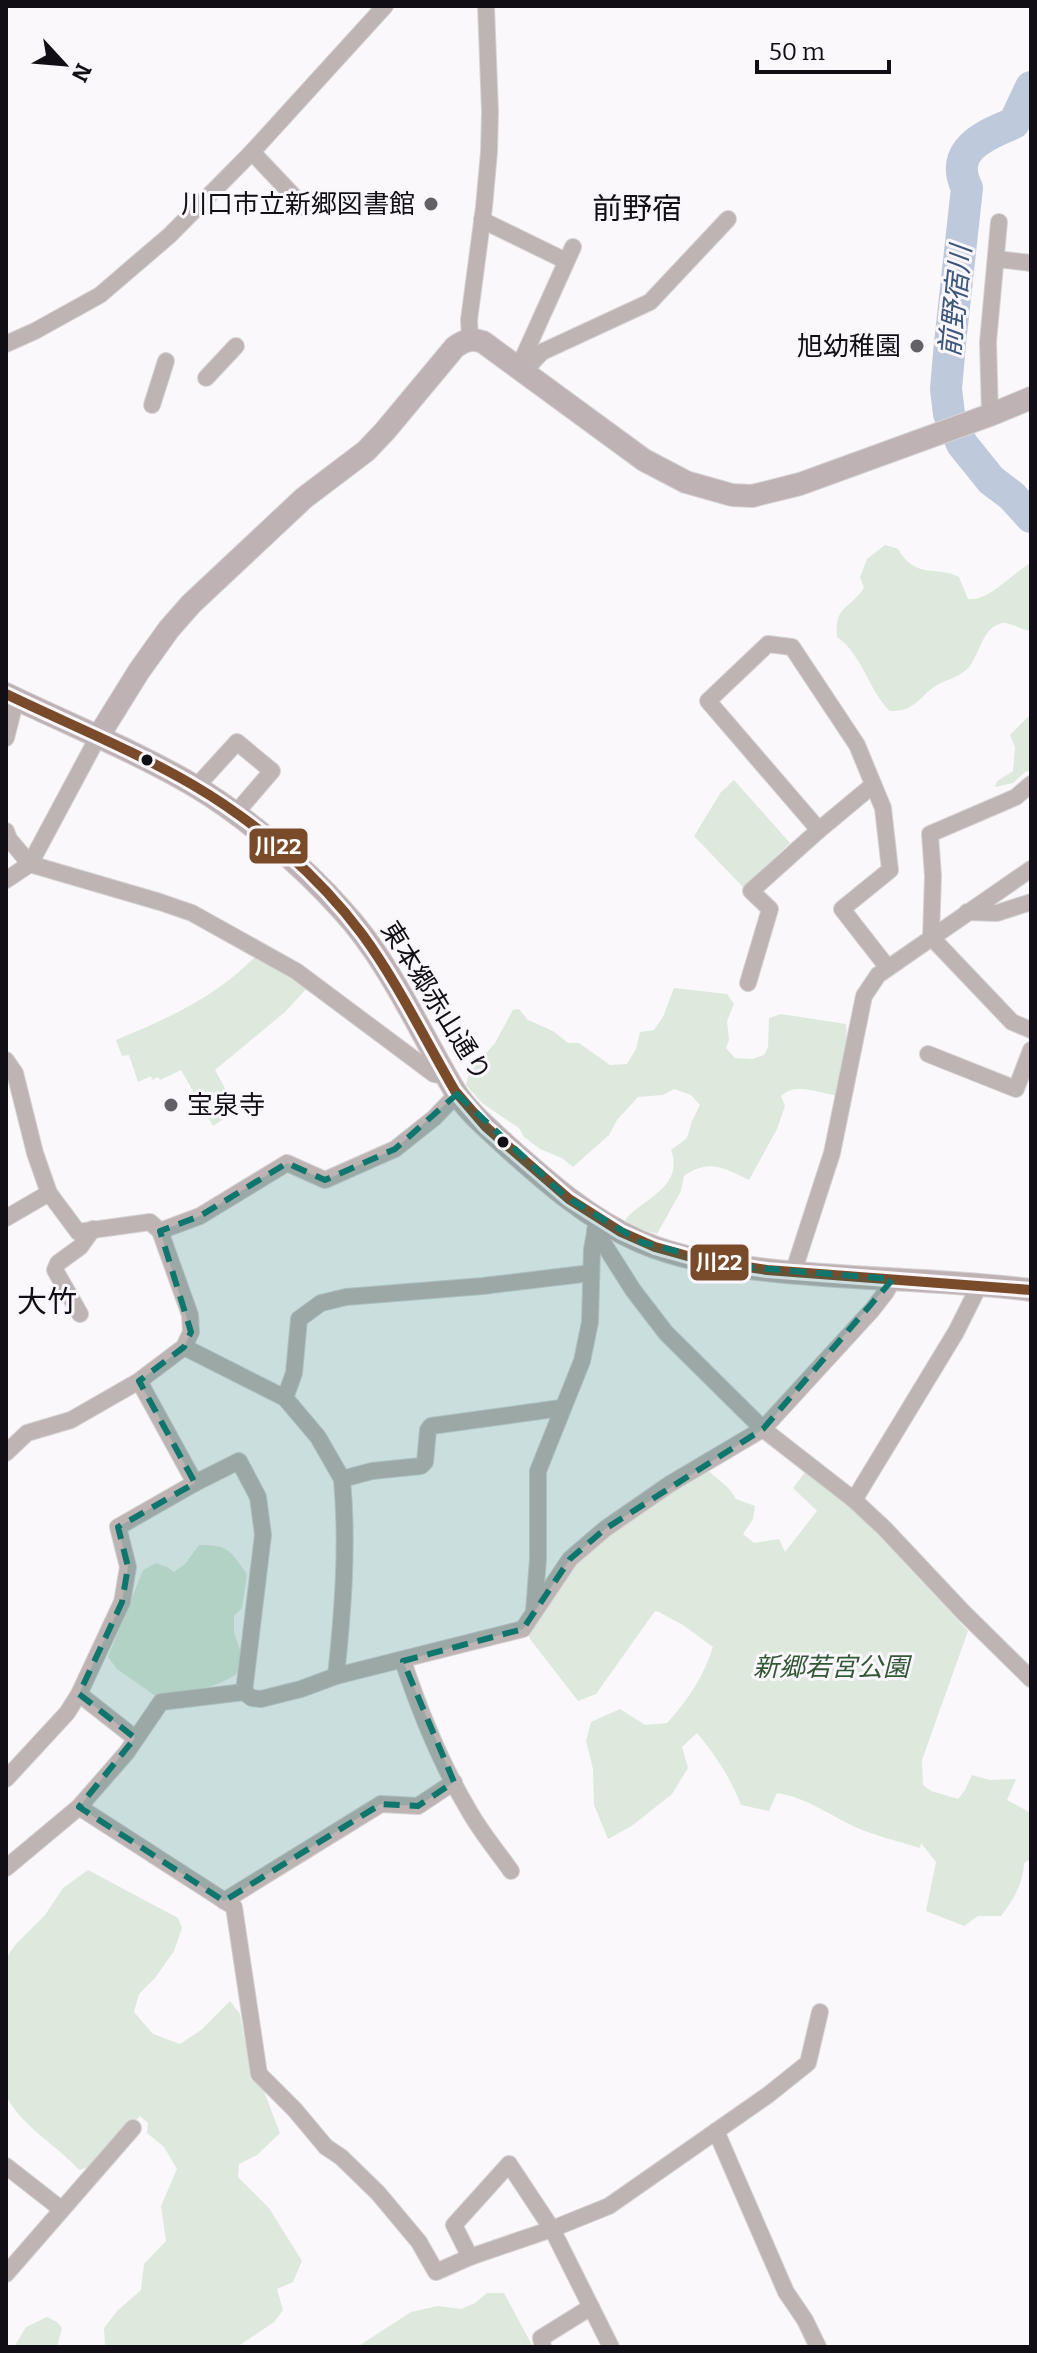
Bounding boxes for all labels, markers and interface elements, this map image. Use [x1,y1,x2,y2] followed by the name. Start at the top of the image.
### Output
[24,24,104,104] north arrow
[757,24,889,74] scale bar
[769,38,825,66] text: 50 m
[66,59,97,86] text: N
[181,189,415,220] place label: 川口市立新郷図書館
[592,191,682,227] district label: 前野宿
[422,195,440,213] marker: 川口市立新郷図書館
[933,241,978,358] water label: 前野宿川
[797,331,901,362] place label: 旭幼稚園
[908,337,926,355] marker: 旭幼稚園
[139,752,155,768] unlabelled marker
[248,827,309,865] line badge: 川22
[255,833,301,860] text: 川22
[374,916,497,1087] street label: 東本郷赤山通り
[187,1090,265,1121] place label: 宝泉寺
[162,1096,180,1114] marker: 宝泉寺
[495,1134,511,1150] unlabelled marker
[689,1243,750,1282] line badge: 川22
[696,1249,742,1276] text: 川22
[17,1284,77,1320] district label: 大竹
[753,1652,913,1683] park label: 新郷若宮公園

